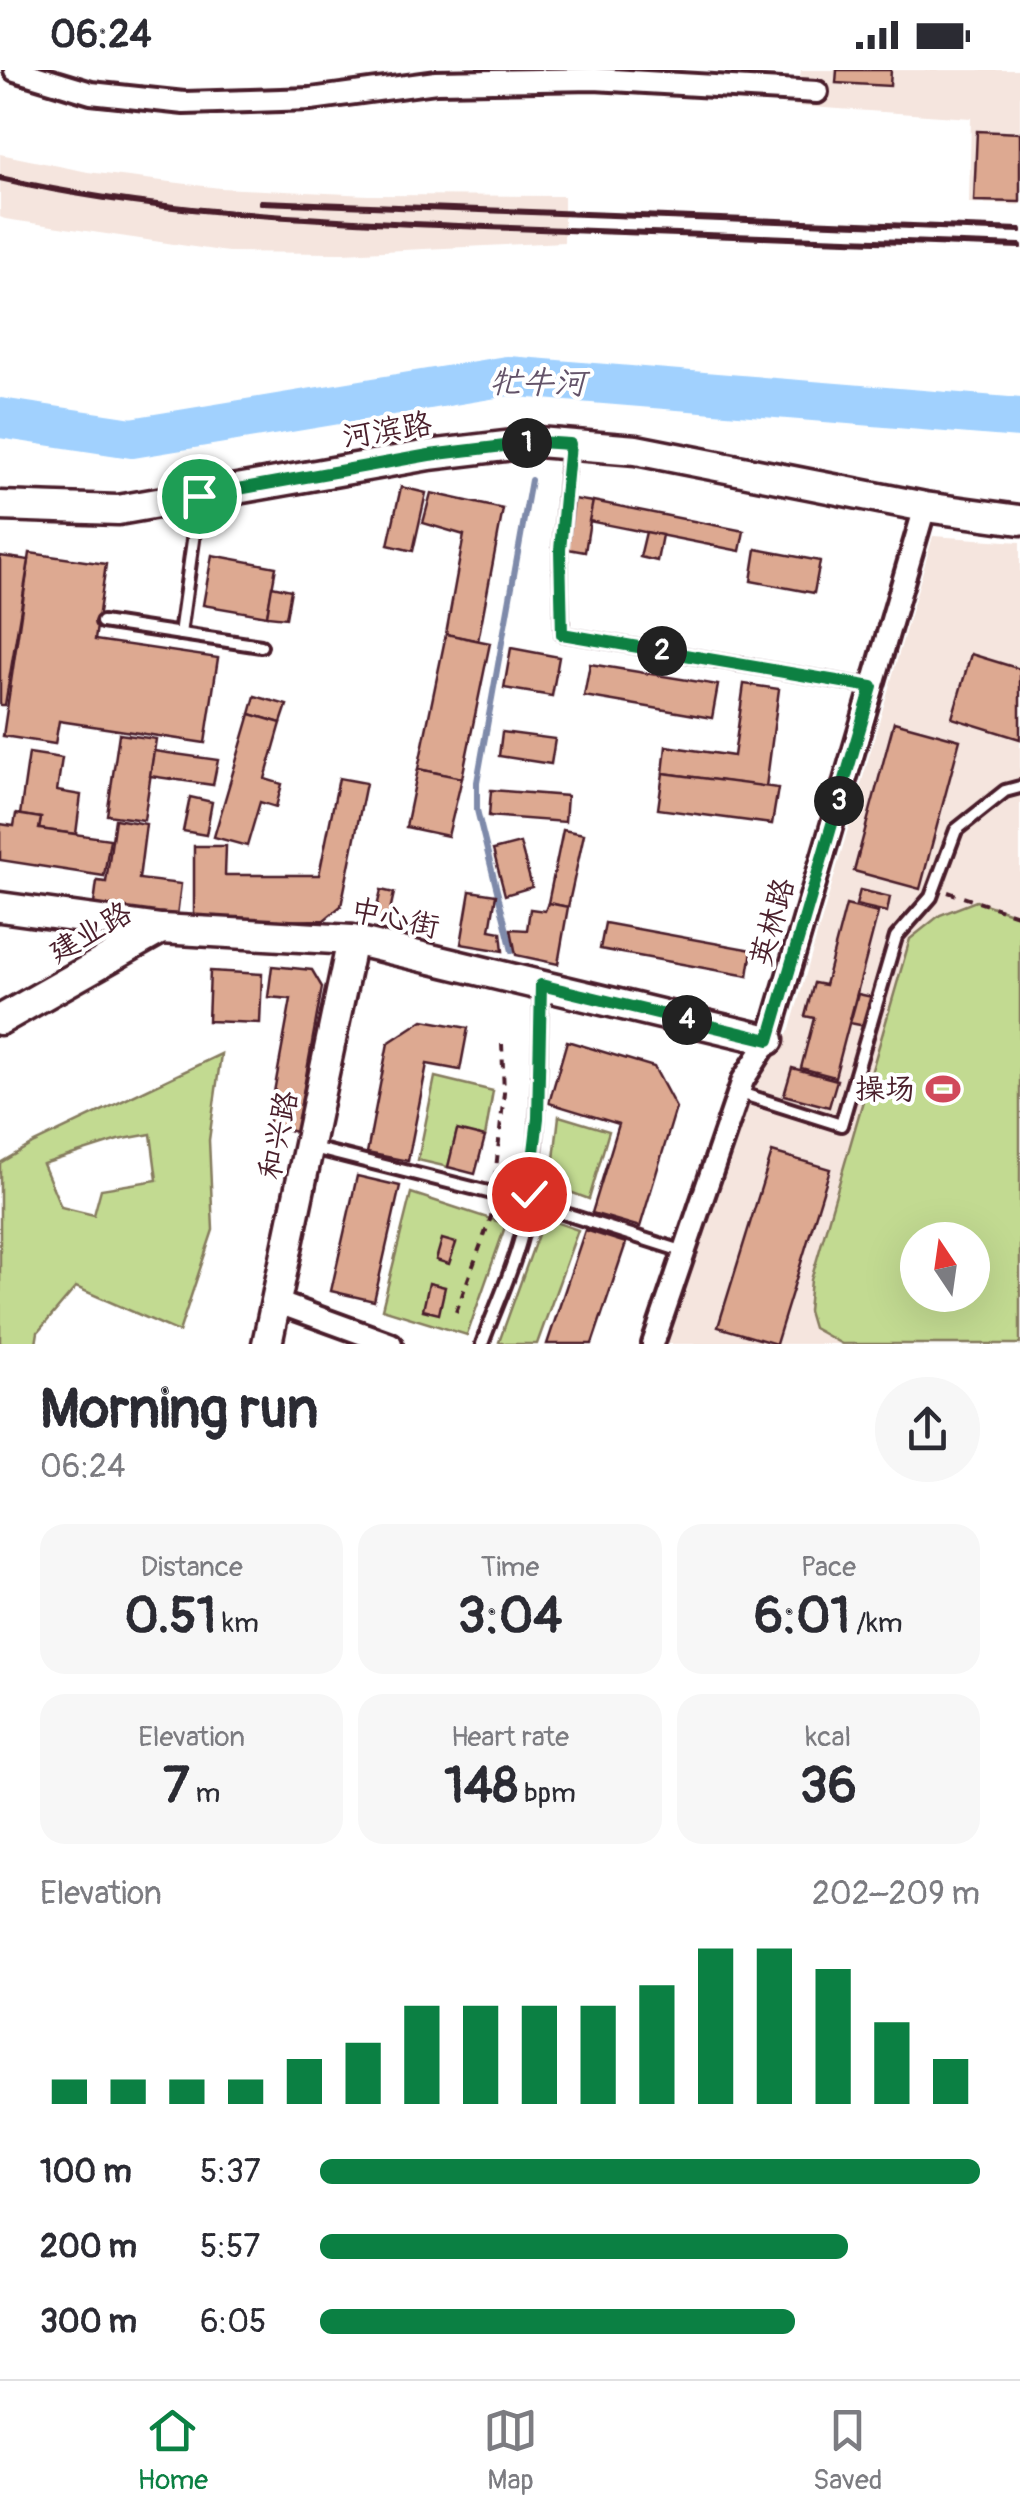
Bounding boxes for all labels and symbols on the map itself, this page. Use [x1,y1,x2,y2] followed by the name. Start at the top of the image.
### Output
[490,362,591,404] water label: 牤牛河
[340,405,434,456] street label: 河滨路
[502,418,552,468] pin: 1
[157,454,242,539] pin
[637,626,687,676] pin: 2
[814,776,864,826] pin: 3
[742,874,803,970] street label: 英林路
[347,891,443,946] street label: 中心街
[42,894,138,971] street label: 建业路
[662,995,712,1045] pin: 4
[924,1070,962,1108] sports icon: 操场
[855,1071,915,1108] place label: 操场
[251,1087,306,1183] street label: 和兴路
[487,1152,572,1237] pin
[900,1222,990,1312] north arrow

